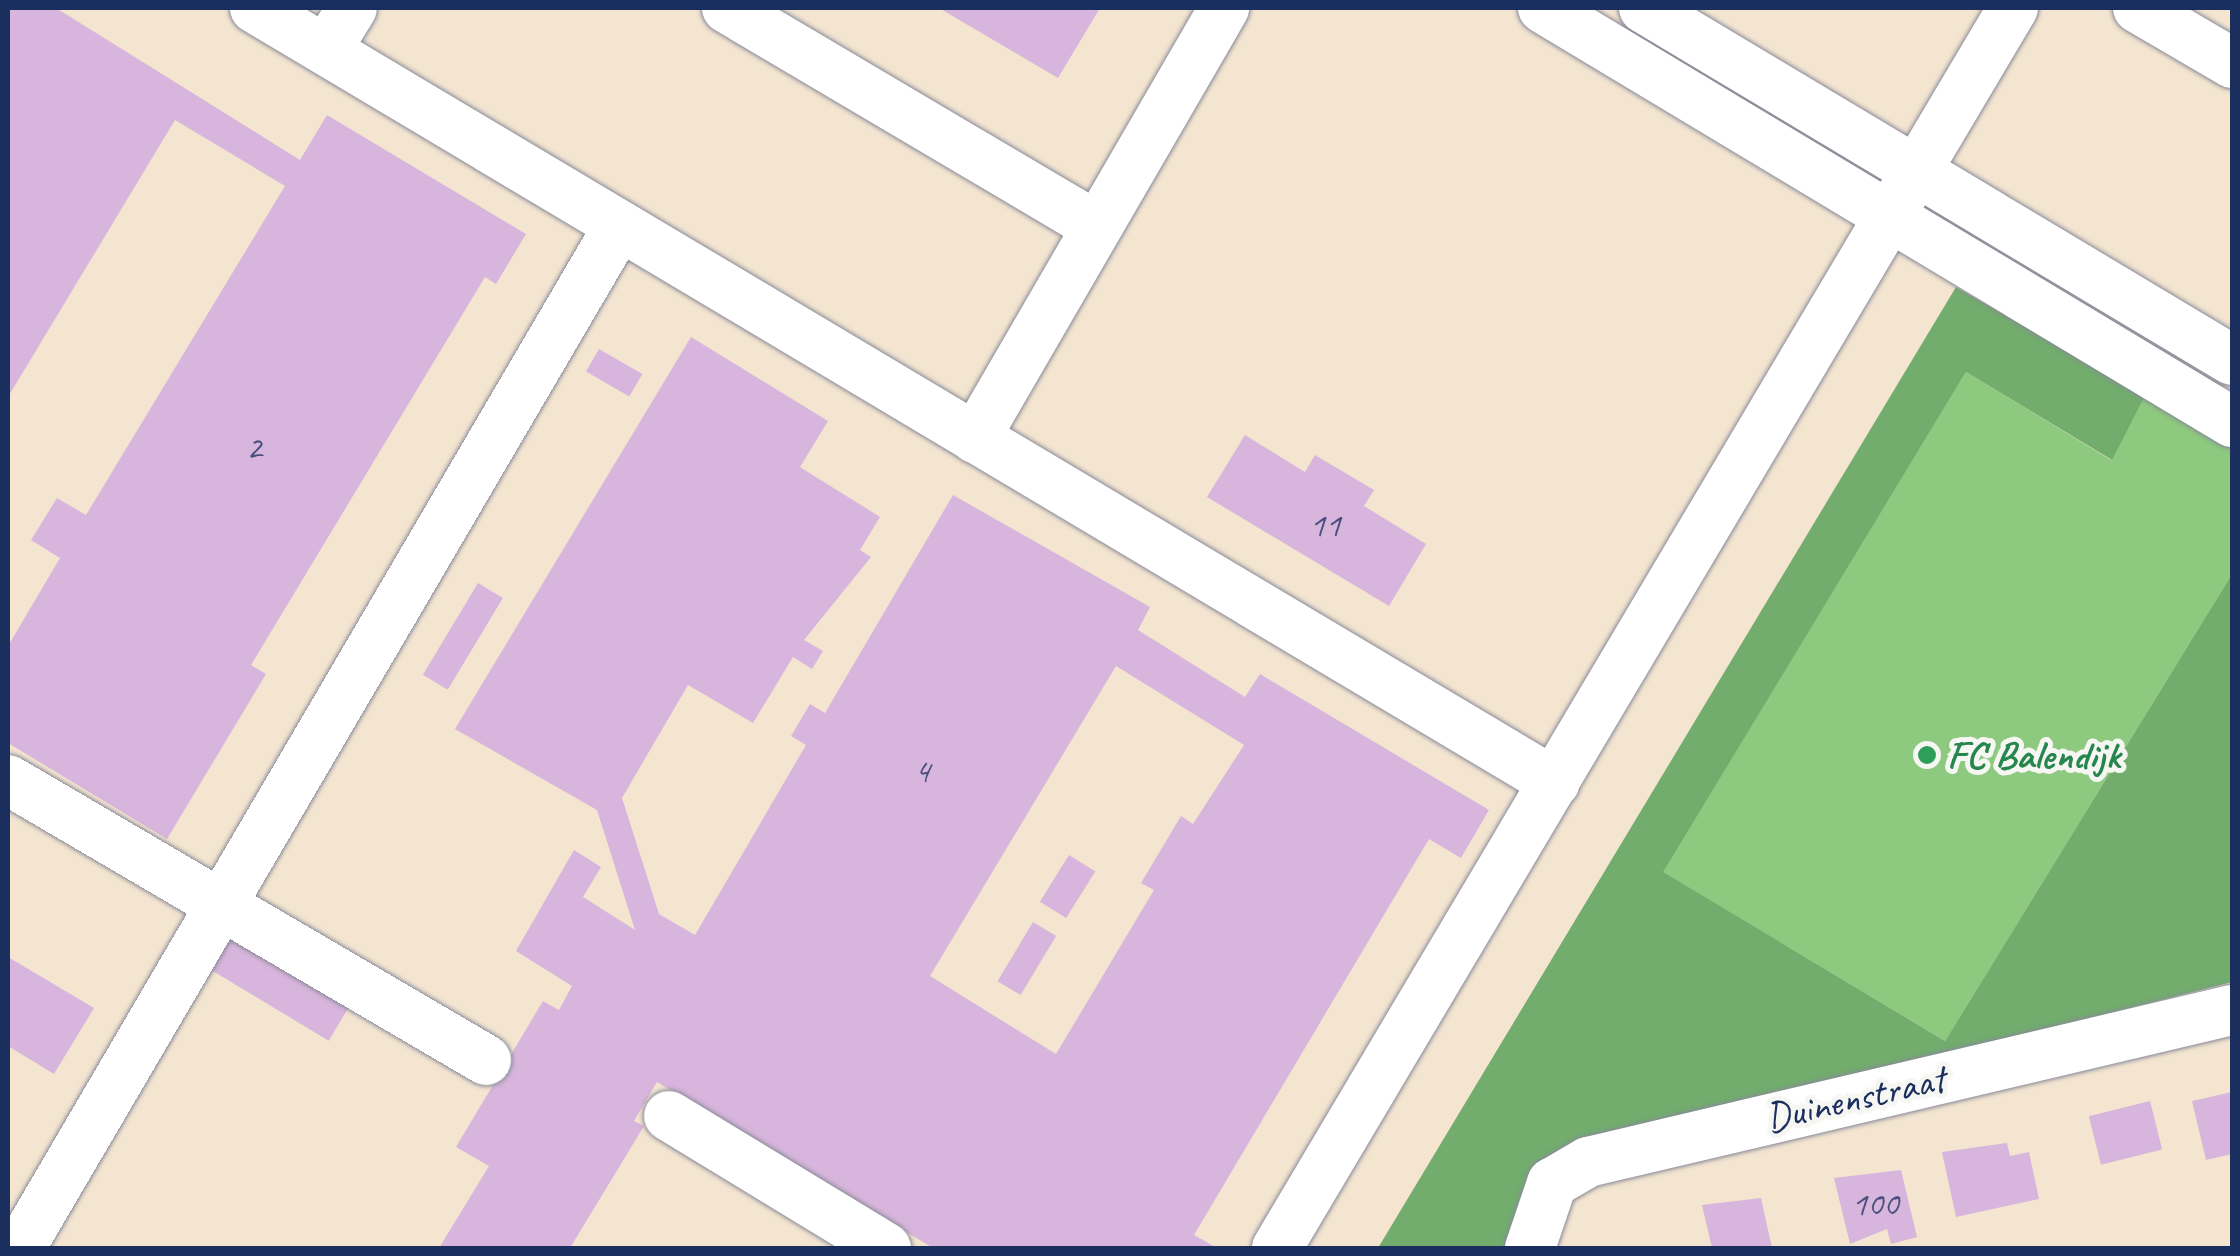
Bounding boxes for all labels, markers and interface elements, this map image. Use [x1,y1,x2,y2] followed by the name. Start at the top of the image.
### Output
[246,426,262,468] house number: 2
[1309,504,1341,546] house number: 11
[1947,731,2120,779] place label: FC Balendijk
[1916,744,1938,766] marker: FC Balendijk
[914,750,930,792] house number: 4
[1761,1054,1949,1142] street label: Duinenstraat
[1851,1183,1899,1225] house number: 100

